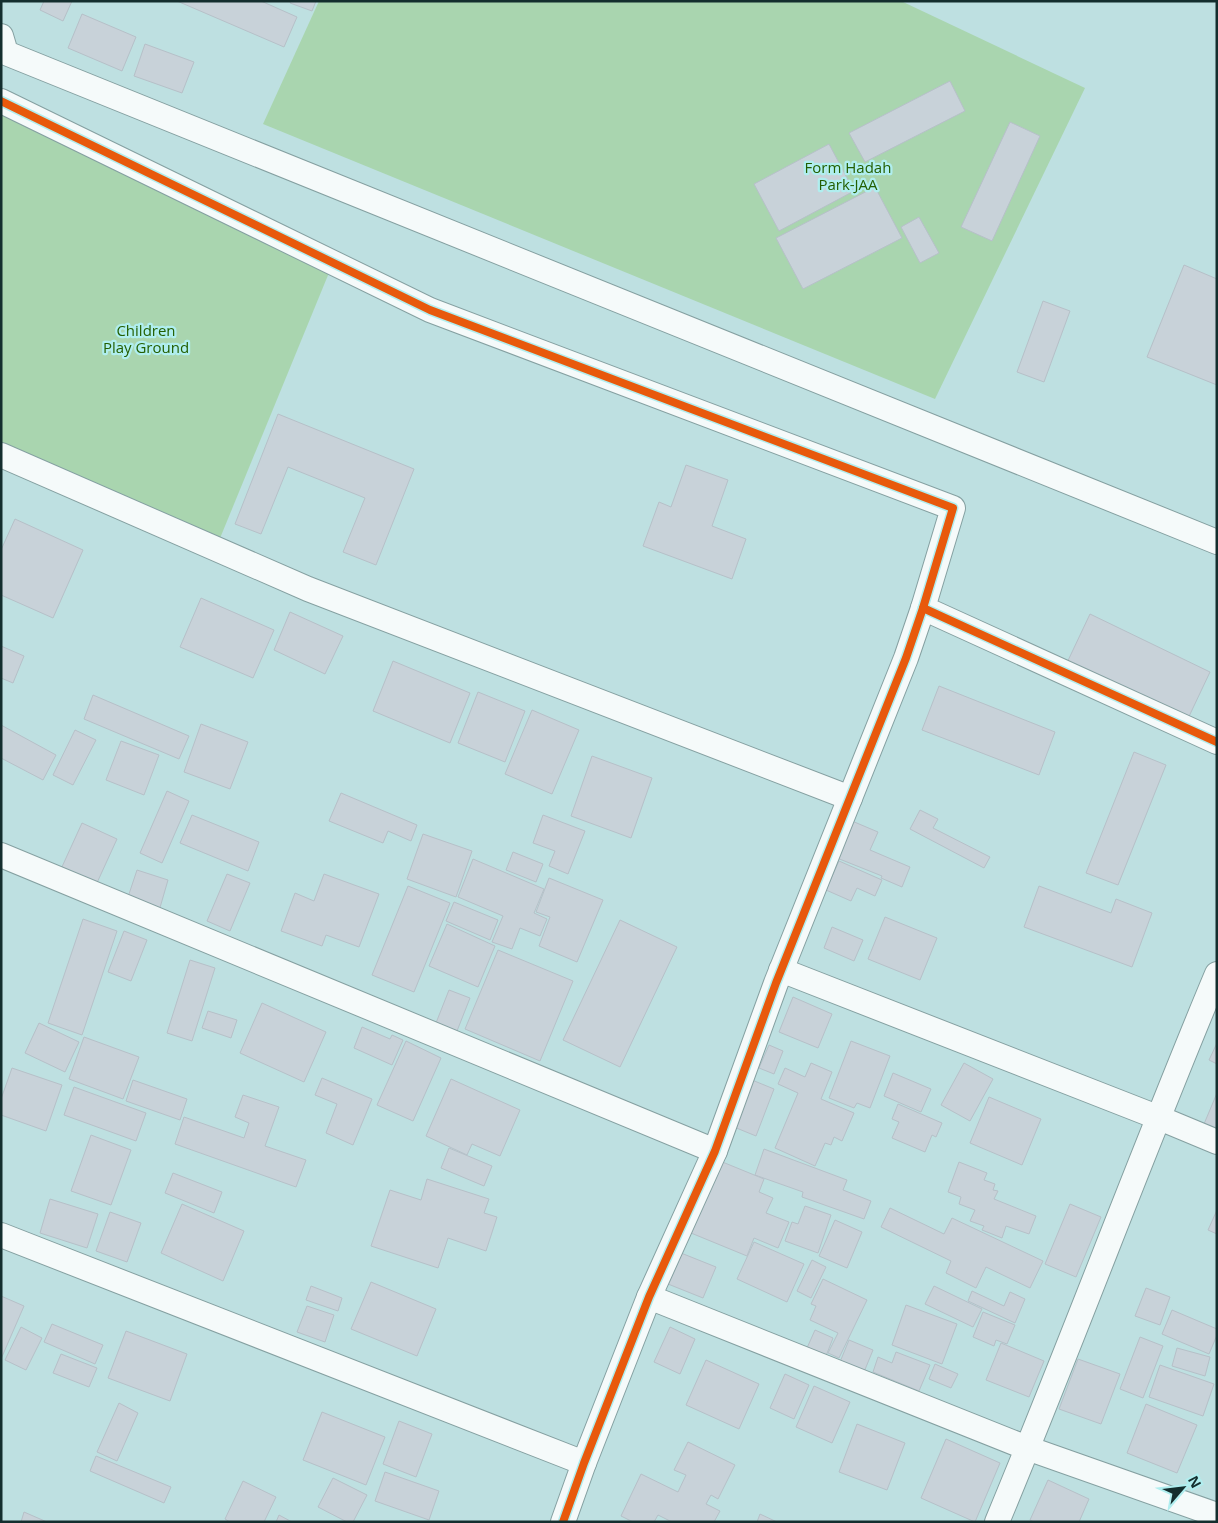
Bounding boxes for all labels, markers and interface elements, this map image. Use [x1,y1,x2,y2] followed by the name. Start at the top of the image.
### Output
[805,157,891,194] park label: Form Hadah Park-JAA
[103,320,189,357] park label: Children Play Ground
[1158,1463,1208,1513] north arrow
[1184,1472,1206,1491] text: N

